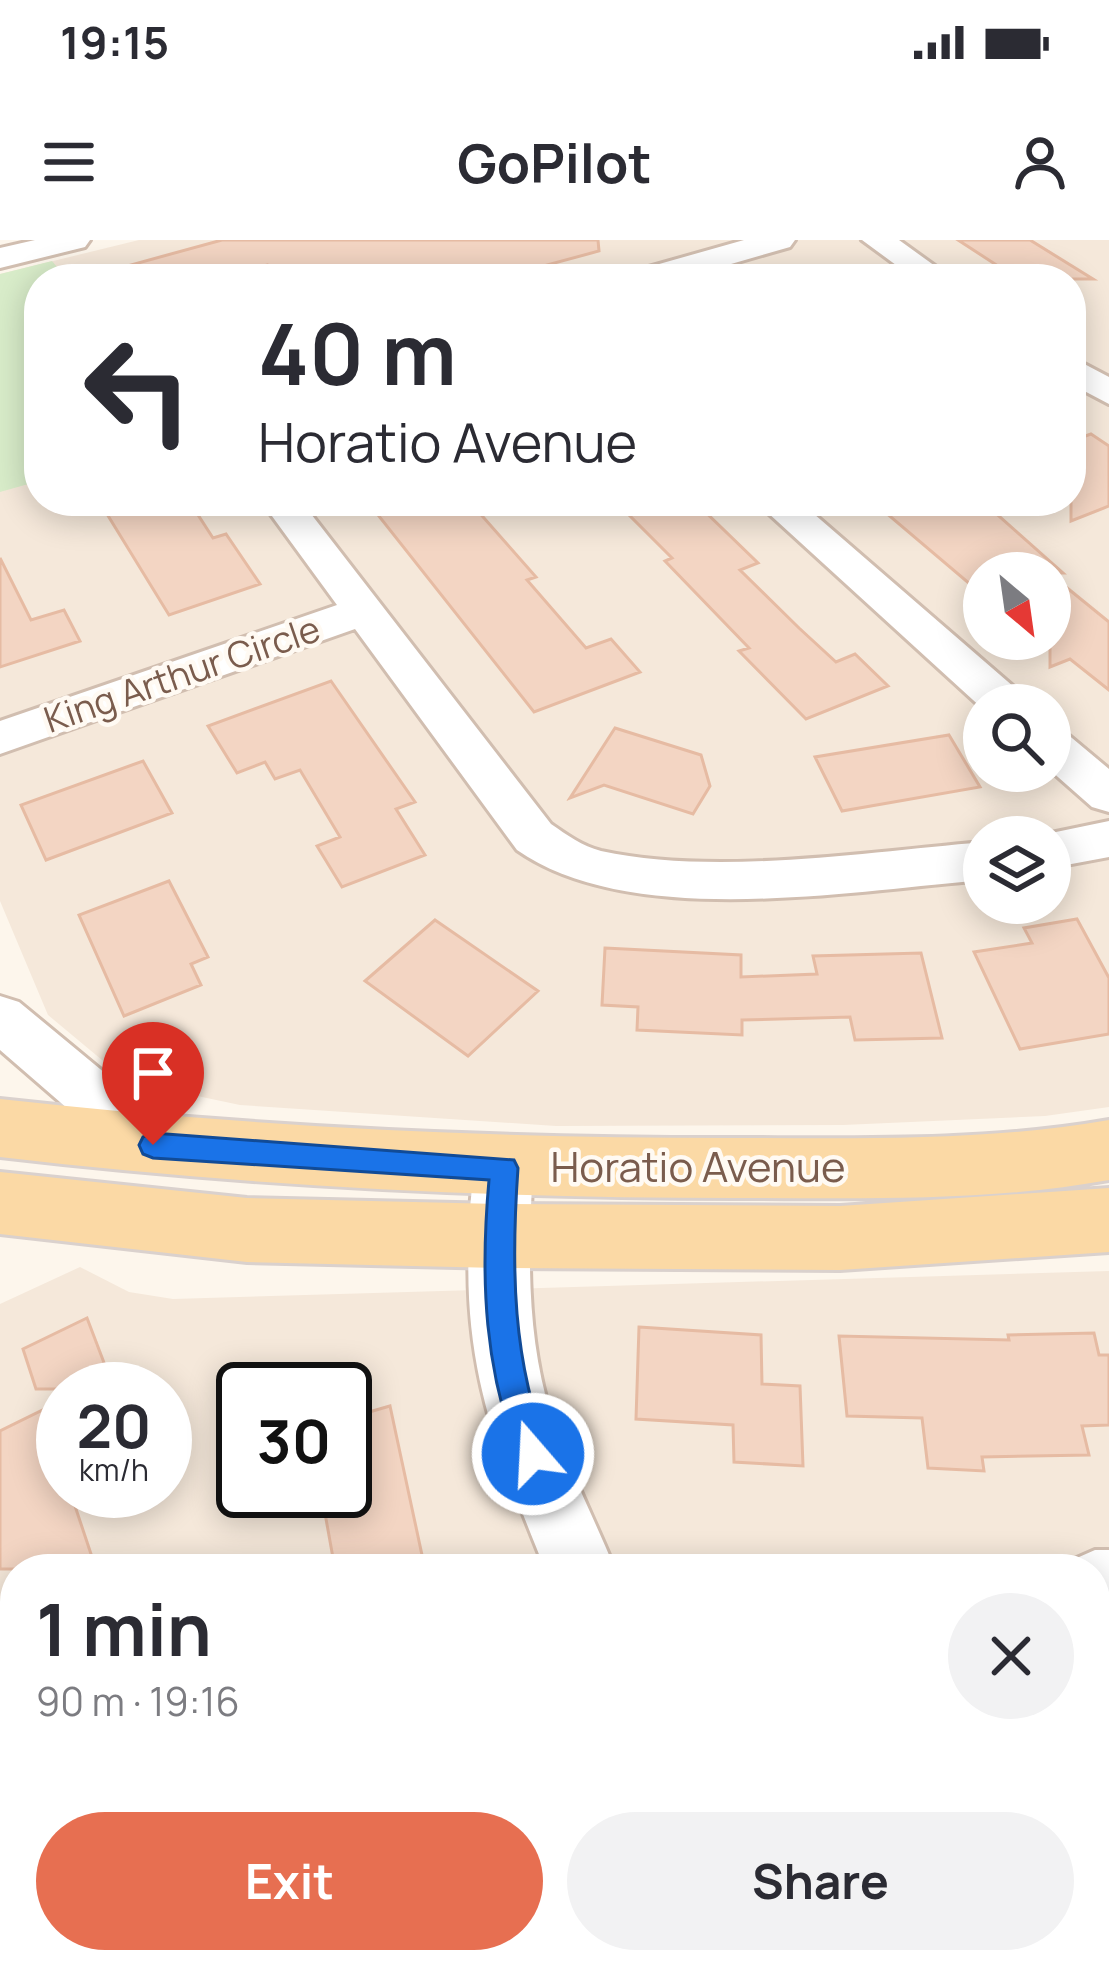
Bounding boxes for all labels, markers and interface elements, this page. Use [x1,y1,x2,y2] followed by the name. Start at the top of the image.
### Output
[60,11,169,73] text: 19:15
[457,125,652,199] text: GoPilot
[36,129,102,195] icon: menu
[1007,129,1073,195] icon: person
[258,295,457,410] text: 40 m
[60,312,216,468] icon: left
[258,404,637,478] text: Horatio Avenue
[963,552,1071,660] north arrow
[963,552,1071,924] map controls
[37,603,326,744] street label: King Arthur Circle
[963,684,1071,792] button: search
[963,816,1071,924] button: layers
[102,1022,204,1145] pin
[120,1040,186,1106] icon: arrive
[551,1137,845,1195] street label: Horatio Avenue
[216,1362,372,1518] speed limit sign: 30
[76,1384,152,1466] text: 20
[470,1391,596,1517] position arrow
[79,1449,149,1490] text: km/h
[36,1579,212,1678] text: 1 min
[948,1593,1074,1719] button: close
[36,1674,240,1728] text: 90 m · 19:16
[36,1812,543,1950] button: Exit
[567,1812,1074,1950] button: Share

